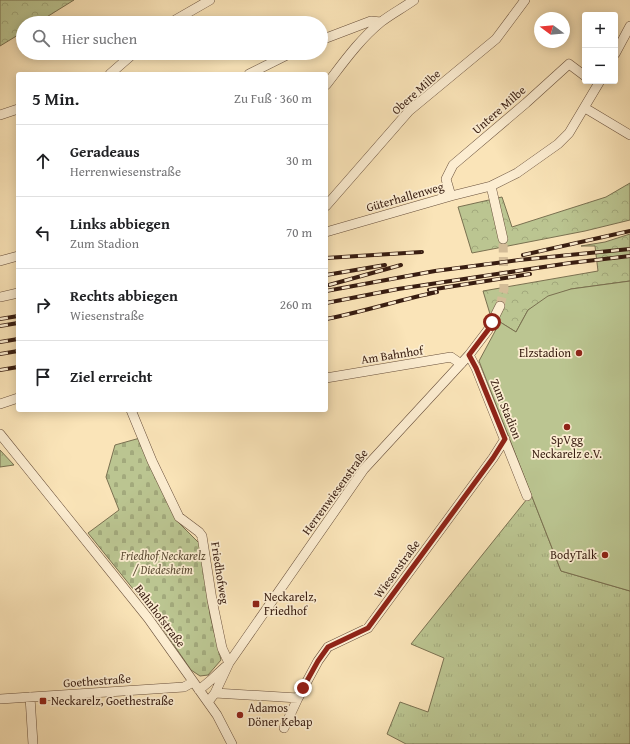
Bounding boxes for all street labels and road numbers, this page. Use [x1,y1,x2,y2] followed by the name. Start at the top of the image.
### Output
[387,65,444,118] street label: Obere Milbe
[468,81,529,138] street label: Untere Milbe
[364,177,446,216] street label: Güterhallenweg
[360,341,425,368] street label: Am Bahnhof
[487,376,526,442] street label: Zum Stadion
[298,445,372,538] street label: Herrenwiesenstraße
[370,536,424,601] street label: Wiesenstraße
[207,541,234,605] street label: Friedhofweg
[131,581,190,651] street label: Bahnhofstraße
[63,670,132,691] street label: Goethestraße

